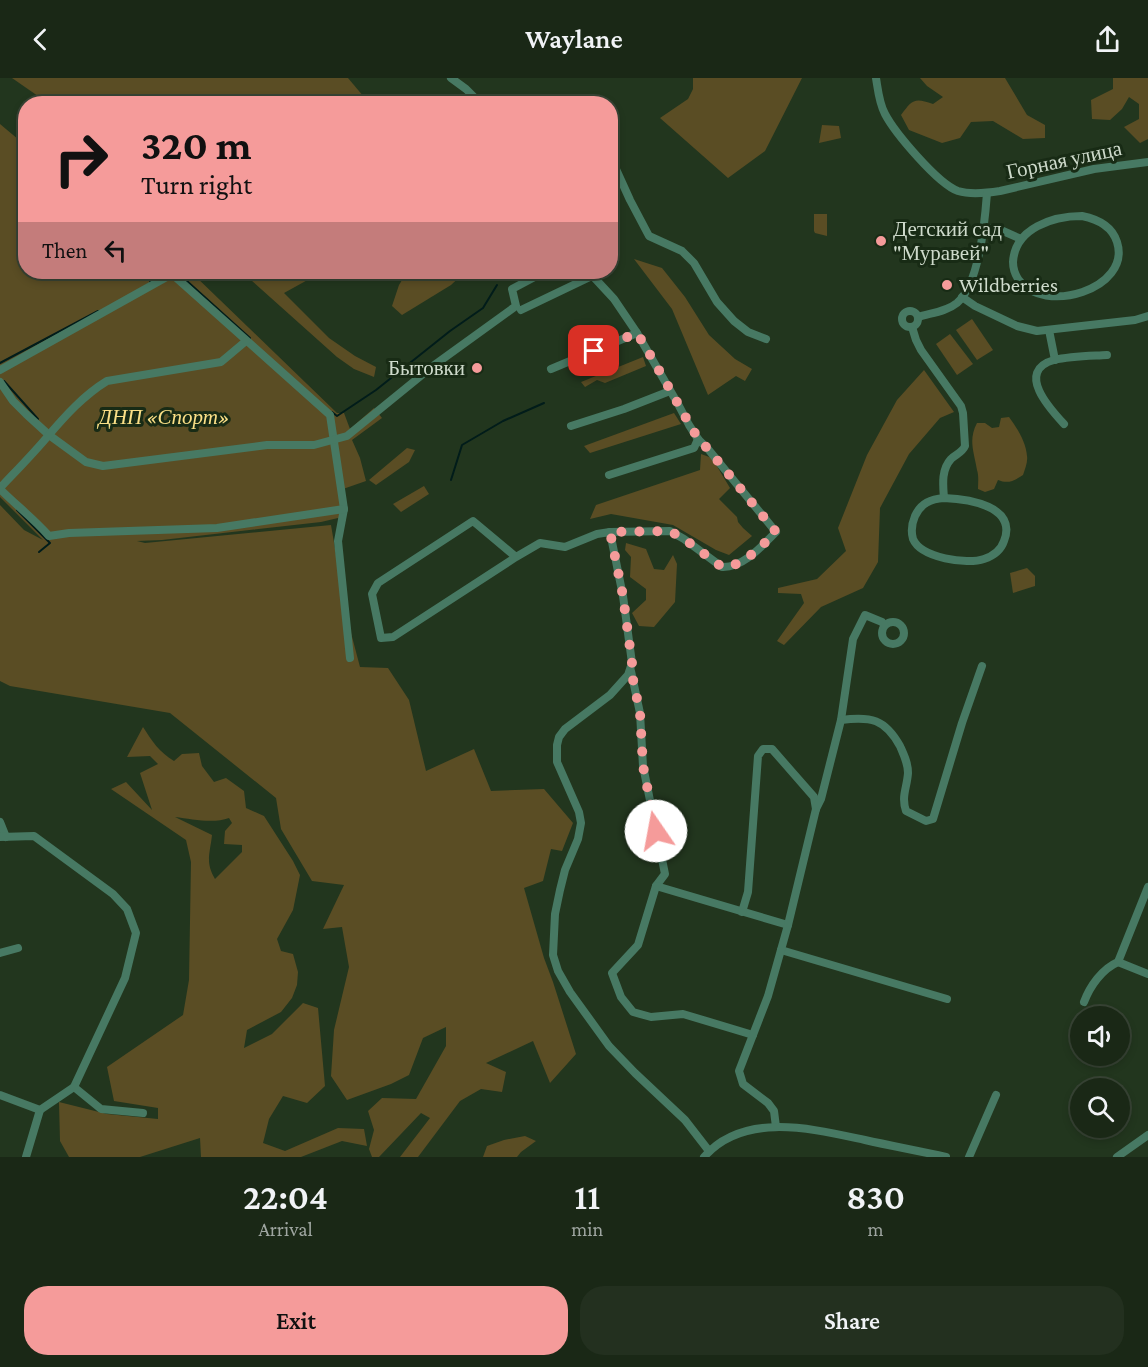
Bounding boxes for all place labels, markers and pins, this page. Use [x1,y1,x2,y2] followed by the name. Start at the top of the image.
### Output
[893,217,1002,265] place label: Детский сад "Муравей"
[874,234,888,248] marker: Детский сад "Муравей"
[959,273,1058,297] place label: Wildberries
[940,278,954,292] marker: Wildberries
[568,325,619,376] pin
[388,356,465,380] place label: Бытовки
[470,361,484,375] marker: Бытовки

